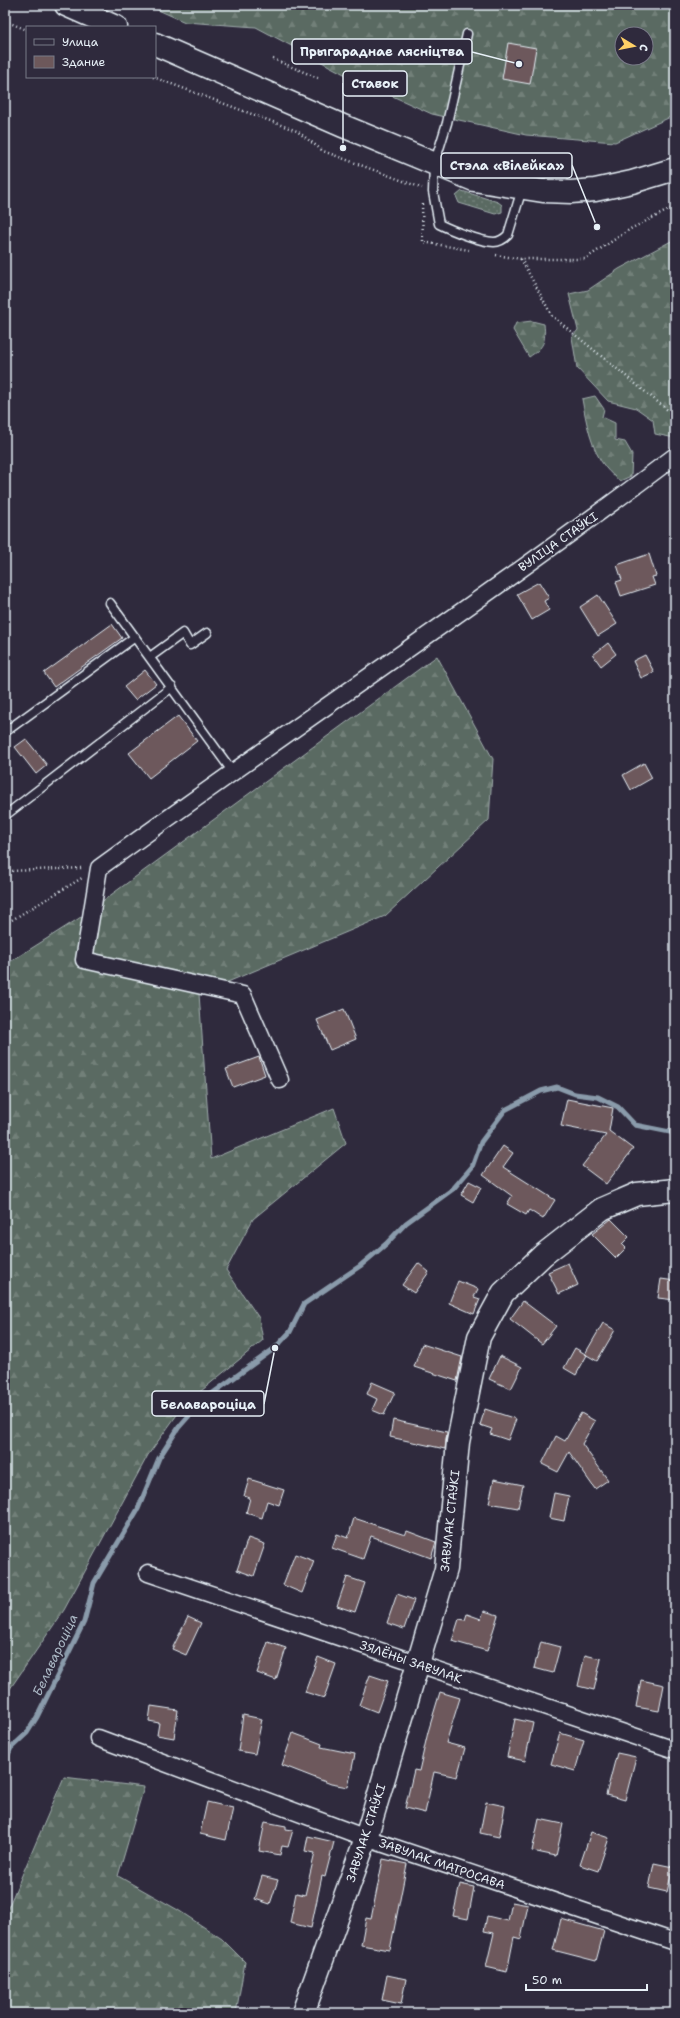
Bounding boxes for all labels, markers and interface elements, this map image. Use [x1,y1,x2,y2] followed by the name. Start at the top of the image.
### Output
[26,26,156,78] legend
[614,26,654,66] north arrow
[62,34,99,50] text: Улица
[292,39,472,64] callout: Прыгараднае лясніцтва
[300,43,464,60] text: Прыгараднае лясніцтва
[635,43,651,53] text: С
[62,54,106,70] text: Здание
[343,71,407,96] callout: Ставок
[351,75,399,92] text: Ставок
[441,153,572,178] callout: Стэла «Вілейка»
[450,157,564,174] text: Стэла «Вілейка»
[515,508,601,575] street label: ВУЛІЦА СТАЎКІ
[152,1391,264,1416] callout: Белавароціца
[160,1396,256,1413] text: Белавароціца
[437,1469,463,1573] street label: ЗАВУЛАК СТАЎКІ
[29,1611,81,1699] water label: Белавароціца
[358,1637,464,1687] street label: ЗЯЛЁНЫ ЗАВУЛАК
[343,1782,390,1884] street label: ЗАВУЛАК СТАЎКІ
[377,1835,507,1893] street label: ЗАВУЛАК МАТРОСАВА
[526,1966,647,1992] scale bar
[532,1972,562,1988] text: 50 m

